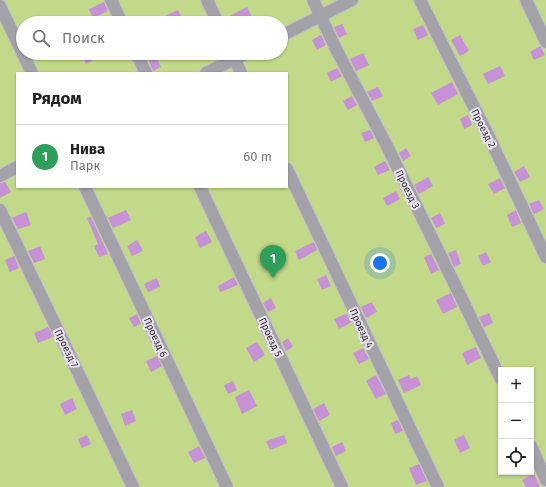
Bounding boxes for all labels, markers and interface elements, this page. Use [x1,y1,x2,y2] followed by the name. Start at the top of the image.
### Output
[16,16,288,60] search box
[30,27,52,49] icon: search
[62,29,105,47] text: Поиск
[32,88,82,109] text: Рядом
[468,107,498,150] street label: Проезд 2
[70,140,105,158] text: Нива
[42,149,48,164] text: 1
[243,149,272,164] text: 60 m
[70,158,100,173] text: Парк
[393,168,422,211] street label: Проезд 3
[260,245,286,278] pin: 1
[370,253,390,273] your location
[347,307,376,351] street label: Проезд 4
[141,316,169,359] street label: Проезд 6
[256,316,284,359] street label: Проезд 5
[52,327,81,370] street label: Проезд 7
[498,367,534,475] map controls
[498,367,534,403] button: +
[498,403,534,439] button: −
[498,439,534,475] button: locate

